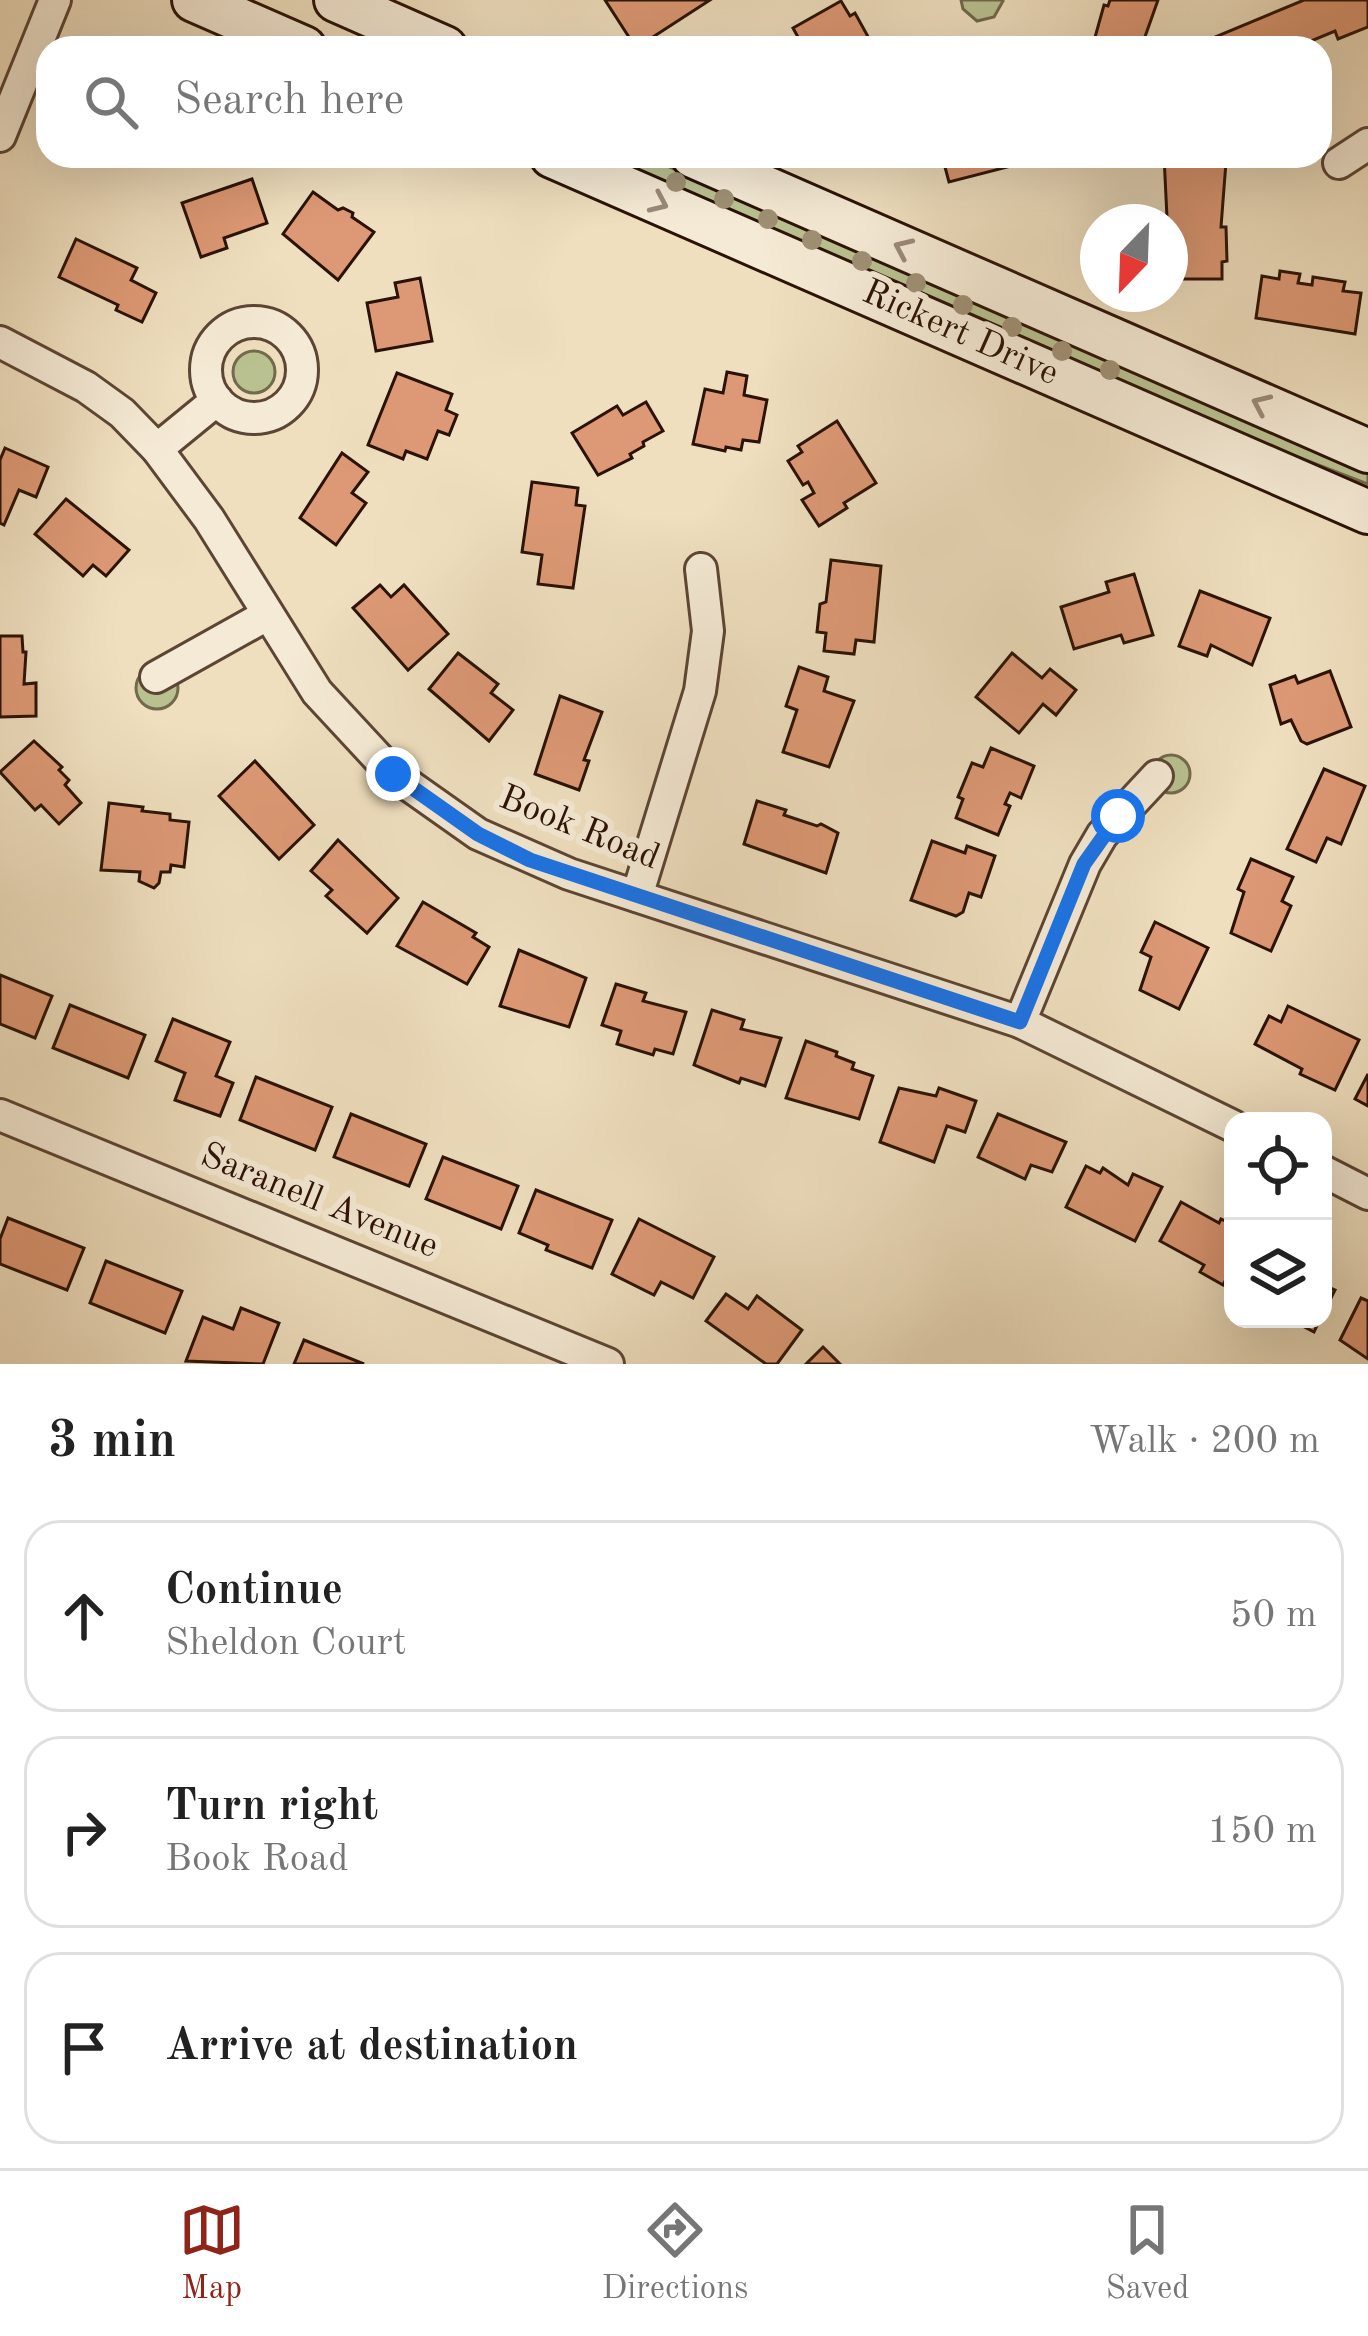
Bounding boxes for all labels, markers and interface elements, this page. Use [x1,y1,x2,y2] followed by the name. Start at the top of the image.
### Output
[36,36,1332,168] search box
[78,69,144,135] icon: search
[174,79,404,124] text: Search here
[647,188,668,212] one-way arrow
[1080,204,1188,312] north arrow
[894,239,916,263] one-way arrow
[857,275,1063,393] street label: Rickert Drive
[1252,395,1273,419] one-way arrow
[366,747,420,801] route end
[494,781,664,877] street label: Book Road
[1091,789,1145,843] route start
[1224,1112,1332,1328] map controls
[1224,1112,1332,1220] button: locate
[195,1138,443,1266] street label: Saranell Avenue
[1224,1220,1332,1328] button: layers
[48,1417,176,1468] text: 3 min
[1089,1422,1320,1461] text: Walk · 200 m
[165,1569,343,1614] text: Continue
[51,1583,117,1649] icon: ahead
[1230,1596,1317,1635] text: 50 m
[165,1624,407,1663] text: Sheldon Court
[165,1785,378,1830] text: Turn right
[51,1799,117,1865] icon: right
[1207,1812,1317,1851] text: 150 m
[165,1840,349,1879] text: Book Road
[51,2015,117,2081] icon: arrive
[165,2025,578,2070] text: Arrive at destination
[179,2197,245,2310] tab: Map
[602,2197,748,2310] tab: Directions
[1105,2197,1189,2310] tab: Saved

